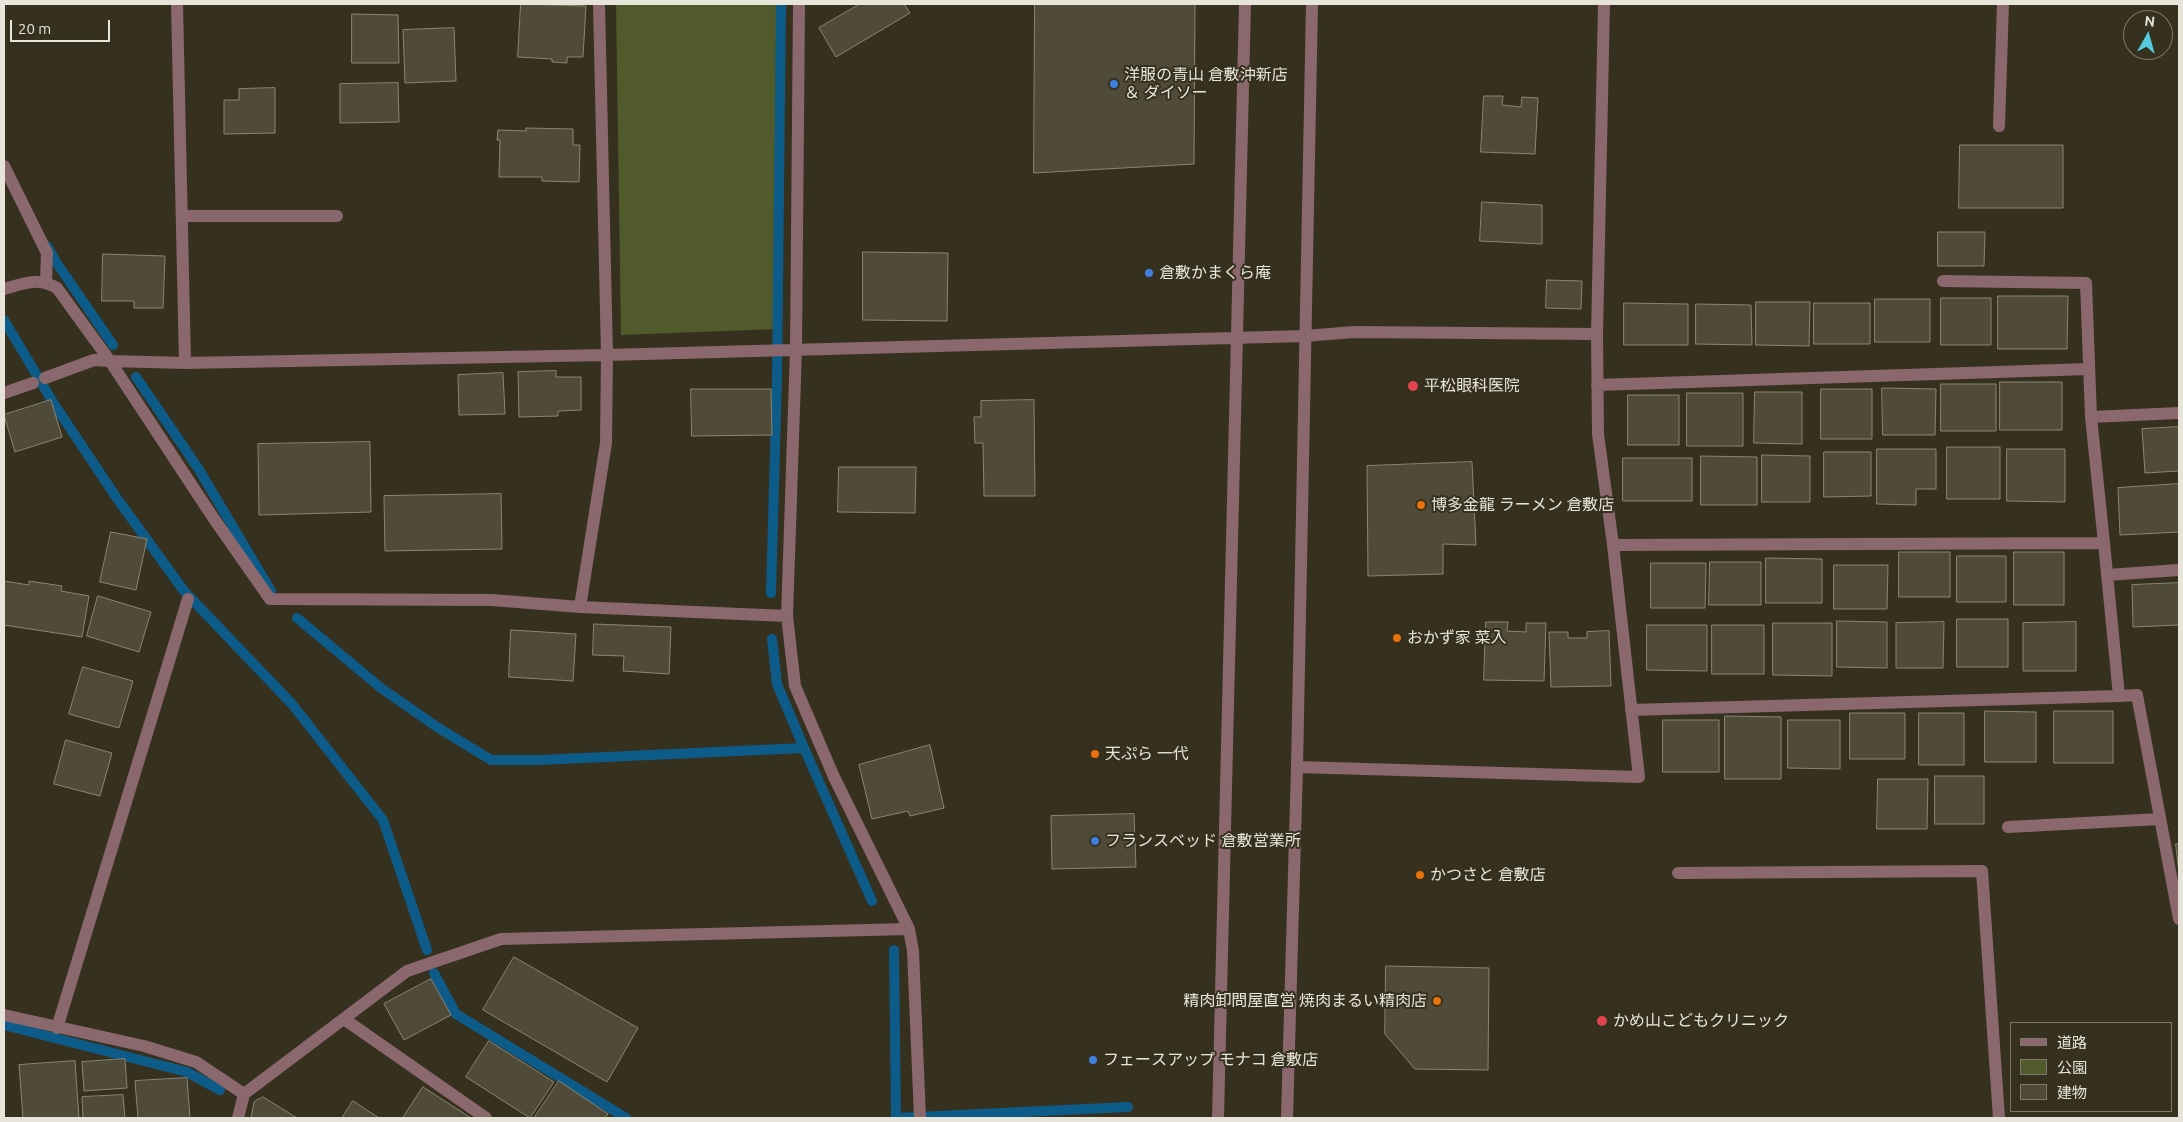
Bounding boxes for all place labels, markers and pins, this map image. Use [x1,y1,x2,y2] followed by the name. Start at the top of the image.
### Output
[1124,65,1288,103] place label: 洋服の青山 倉敷沖新店 ＆ ダイソー
[1108,78,1120,90] marker: 洋服の青山 倉敷沖新店 ＆ ダイソー
[1159,263,1271,283] place label: 倉敷かまくら庵
[1143,267,1155,279] marker: 倉敷かまくら庵
[1424,376,1520,396] place label: 平松眼科医院
[1406,379,1420,393] marker: 平松眼科医院
[1431,495,1614,515] place label: 博多金龍 ラーメン 倉敷店
[1415,499,1427,511] marker: 博多金龍 ラーメン 倉敷店
[1407,628,1507,648] place label: おかず家 菜入
[1391,632,1403,644] marker: おかず家 菜入
[1105,744,1189,764] place label: 天ぷら 一代
[1089,748,1101,760] marker: 天ぷら 一代
[1105,831,1301,851] place label: フランスベッド 倉敷営業所
[1089,835,1101,847] marker: フランスベッド 倉敷営業所
[1430,865,1546,885] place label: かつさと 倉敷店
[1414,869,1426,881] marker: かつさと 倉敷店
[1183,991,1427,1011] place label: 精肉卸問屋直営 焼肉まるい精肉店
[1431,995,1443,1007] marker: 精肉卸問屋直営 焼肉まるい精肉店
[1613,1011,1789,1031] place label: かめ山こどもクリニック
[1595,1014,1609,1028] marker: かめ山こどもクリニック
[1103,1050,1318,1070] place label: フェースアップ モナコ 倉敷店
[1087,1054,1099,1066] marker: フェースアップ モナコ 倉敷店

